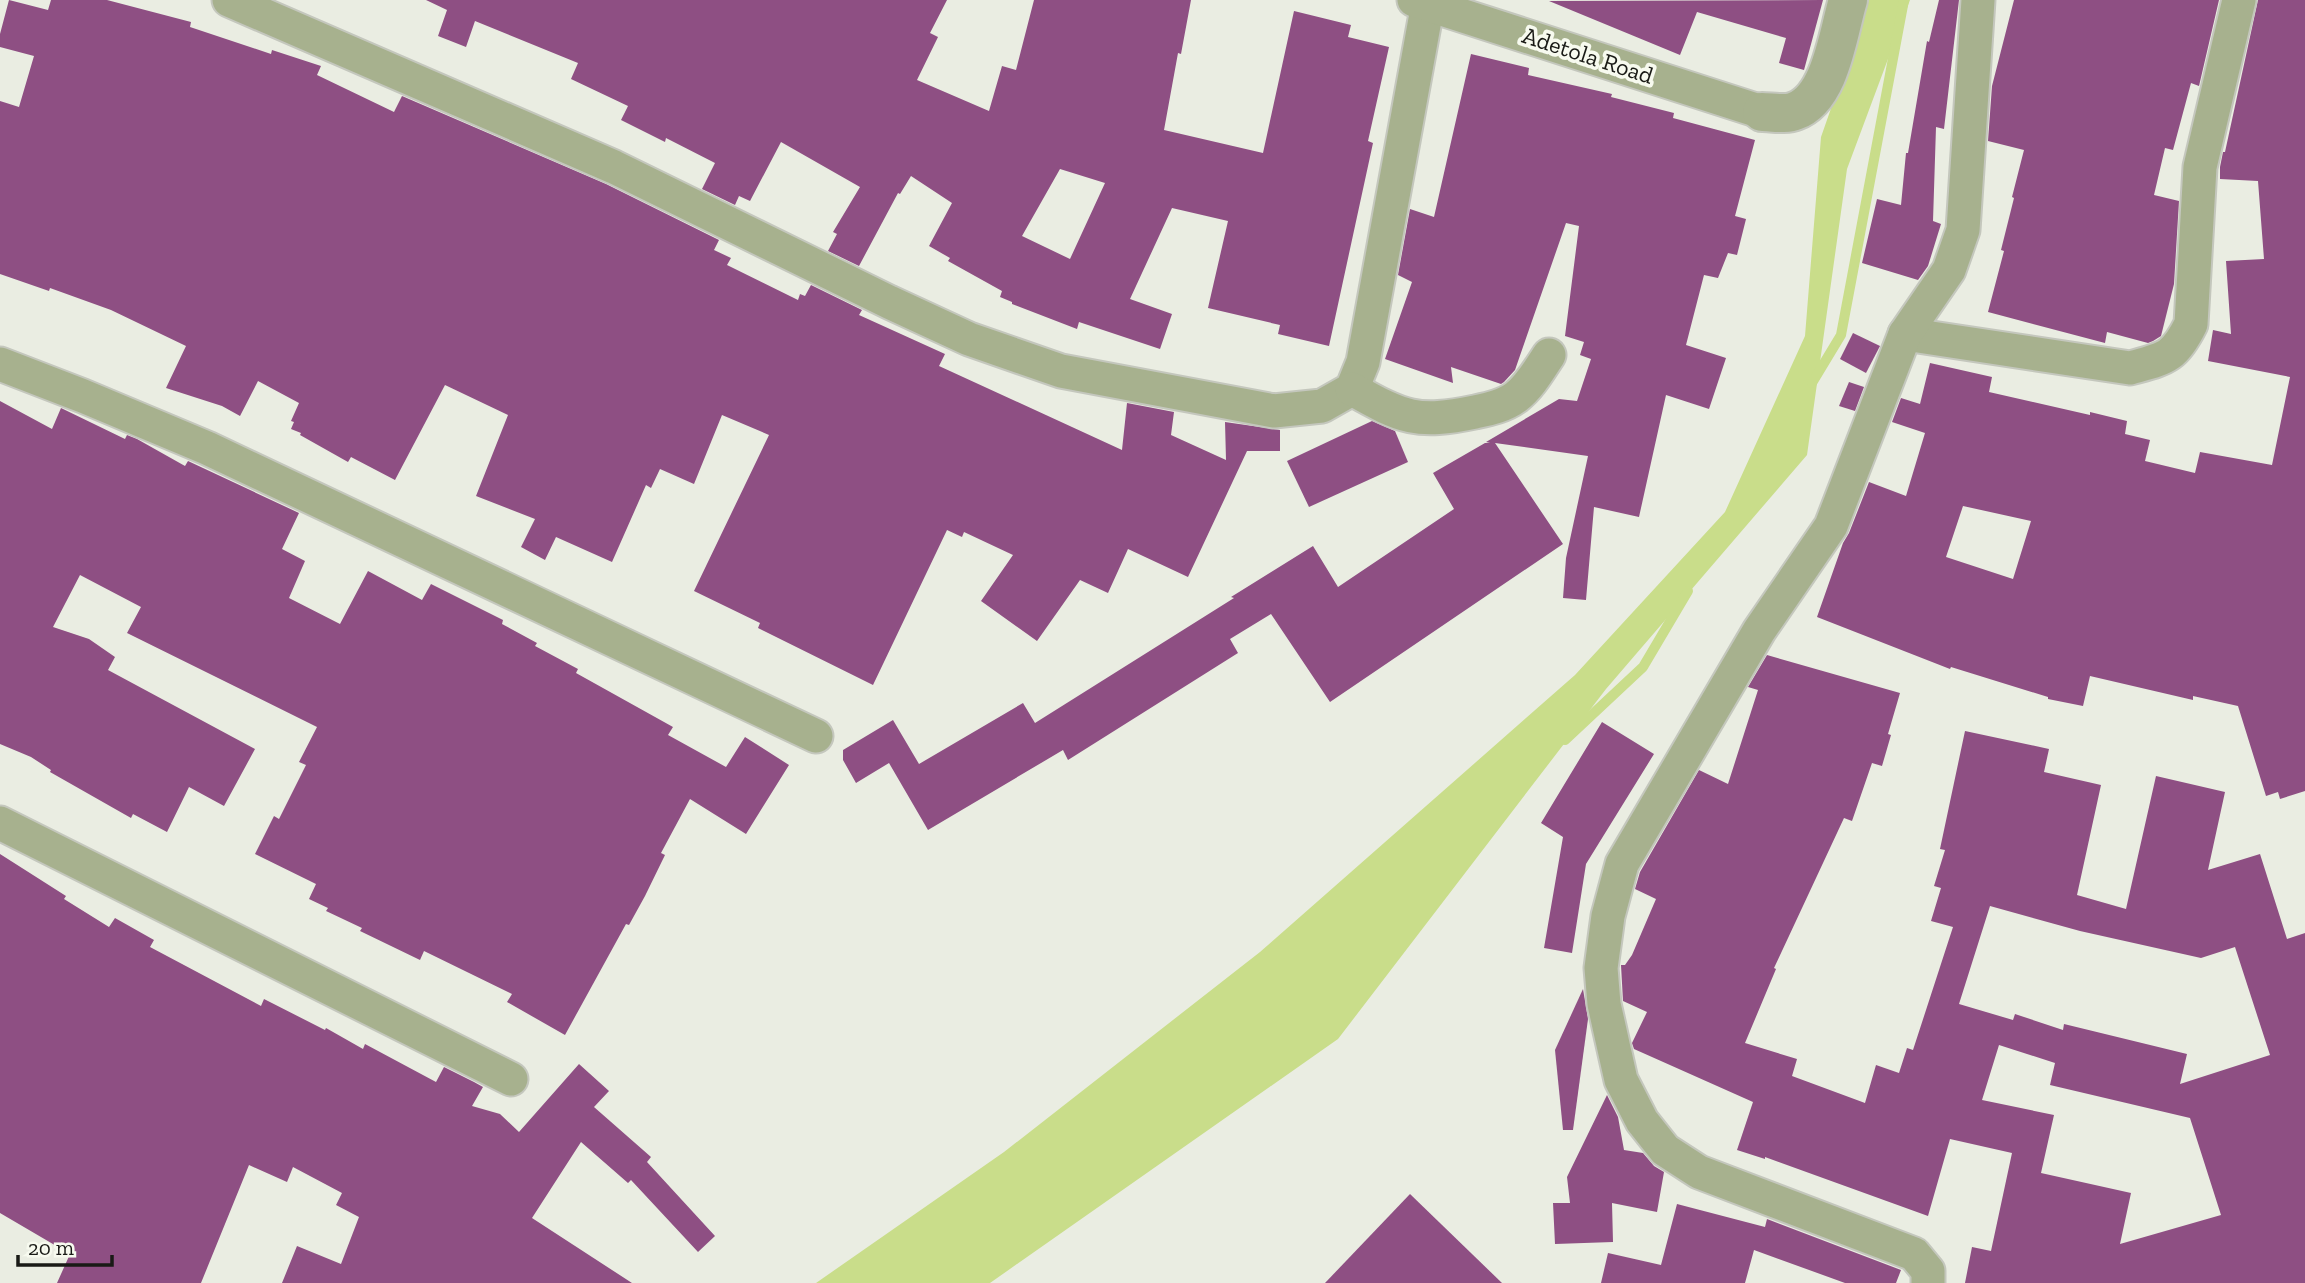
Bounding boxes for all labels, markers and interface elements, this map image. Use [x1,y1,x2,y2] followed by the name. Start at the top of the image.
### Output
[1519,20,1657,90] street label: Adetola Road
[18,1224,112,1268] scale bar
[28,1235,74,1260] text: 20 m

